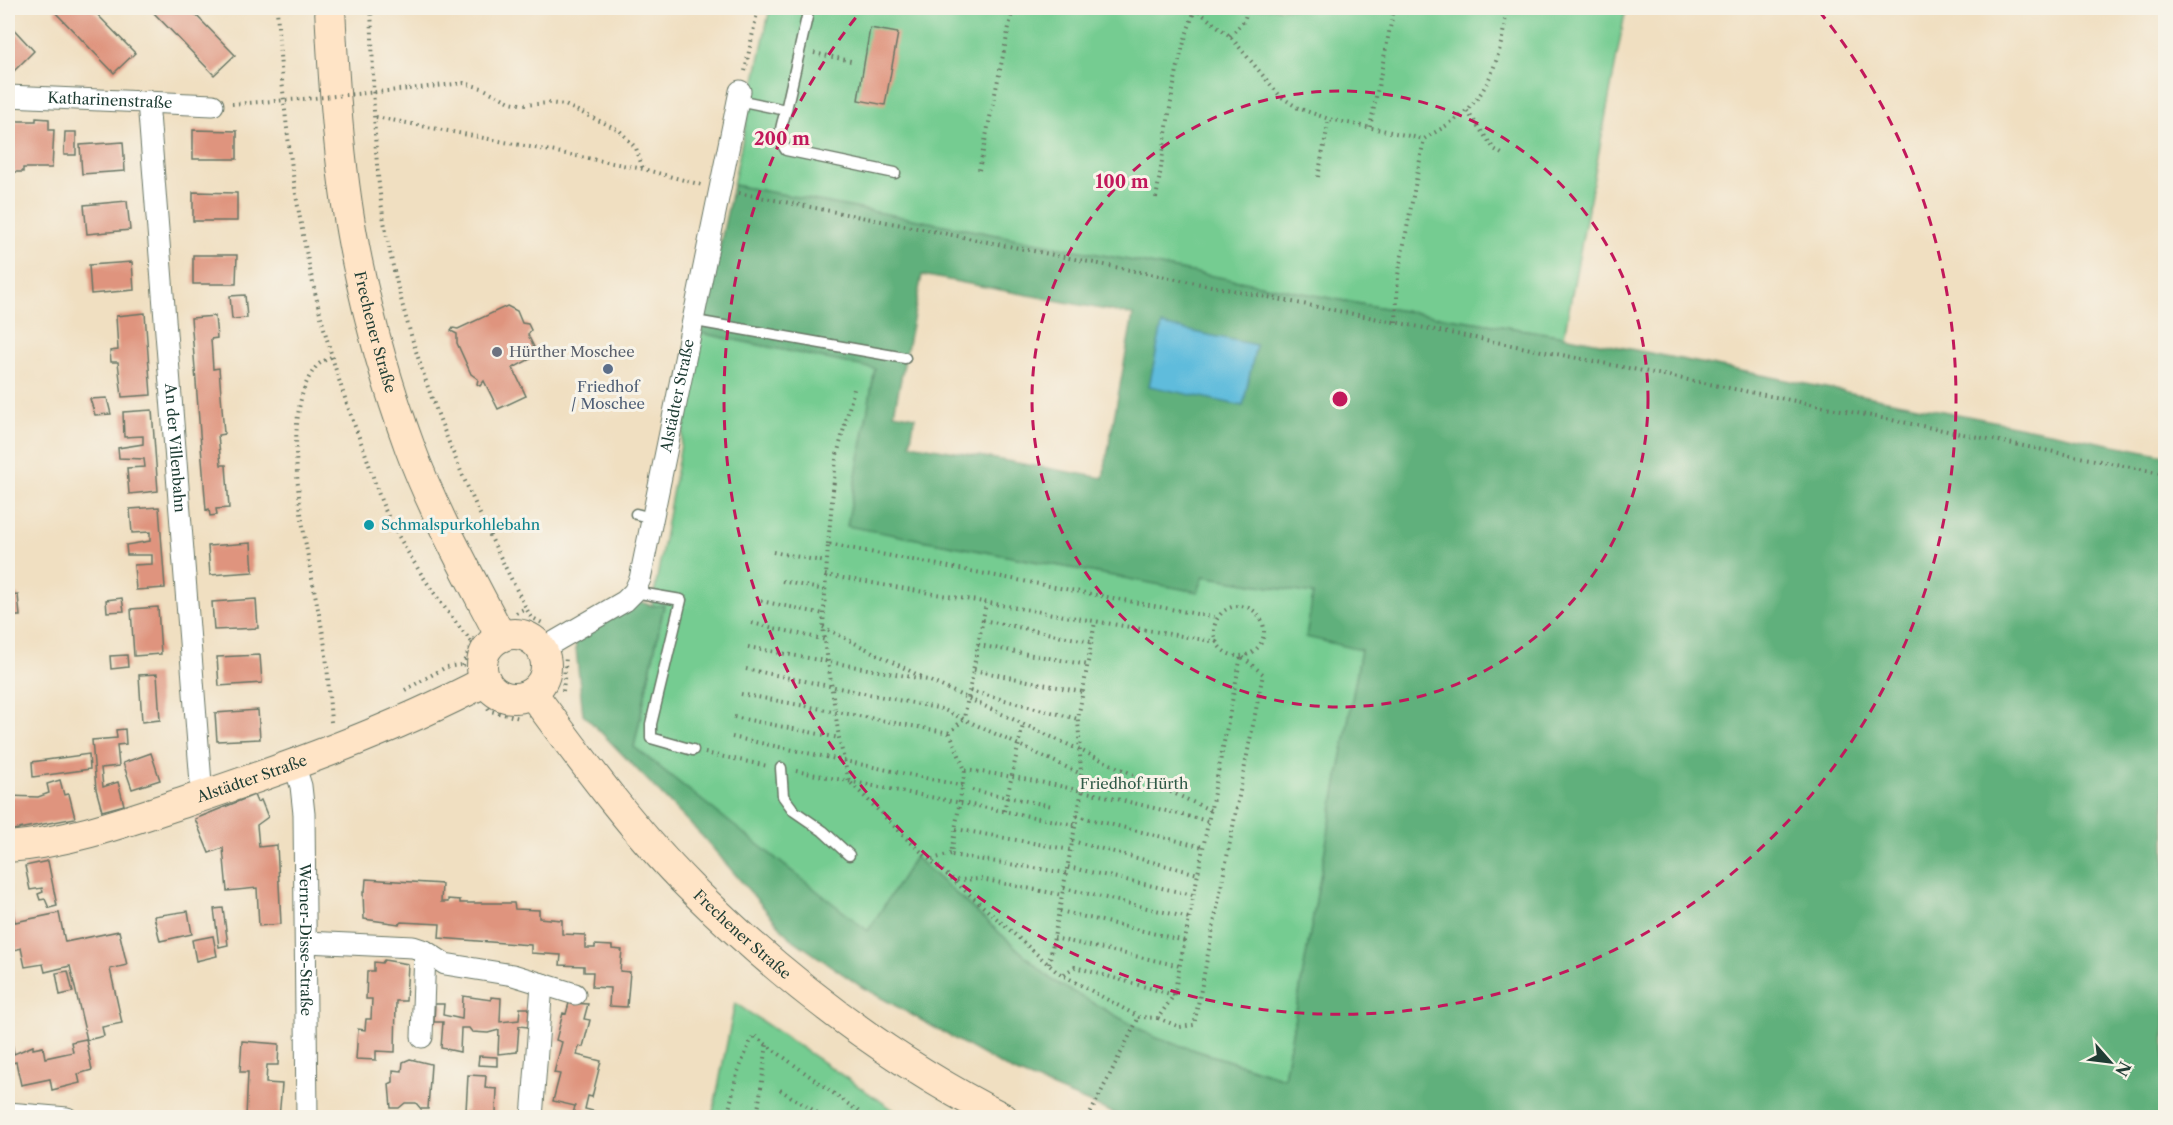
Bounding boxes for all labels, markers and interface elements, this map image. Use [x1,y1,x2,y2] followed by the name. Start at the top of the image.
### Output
[47,88,173,112] street label: Katharinenstraße
[754,128,810,150] text: 200 m
[1095,171,1149,193] text: 100 m
[350,269,401,395] street label: Frechener Straße
[656,337,698,455] street label: Alstädter Straße
[509,342,635,361] place label: Hürther Moschee
[490,345,504,359] marker: Hürther Moschee
[601,362,615,376] marker: Friedhof / Moschee
[571,377,645,413] place label: Friedhof / Moschee
[161,382,190,514] street label: An der Villenbahn
[1330,389,1350,409] centre of rings
[381,515,541,534] place label: Schmalspurkohlebahn
[362,518,376,532] marker: Schmalspurkohlebahn
[193,750,310,807] street label: Alstädter Straße
[1080,774,1189,793] park label: Friedhof Hürth
[295,862,316,1016] street label: Werner-Disse-Straße
[689,885,795,983] street label: Frechener Straße
[2080,1032,2140,1092] north arrow
[2111,1058,2135,1080] text: N

